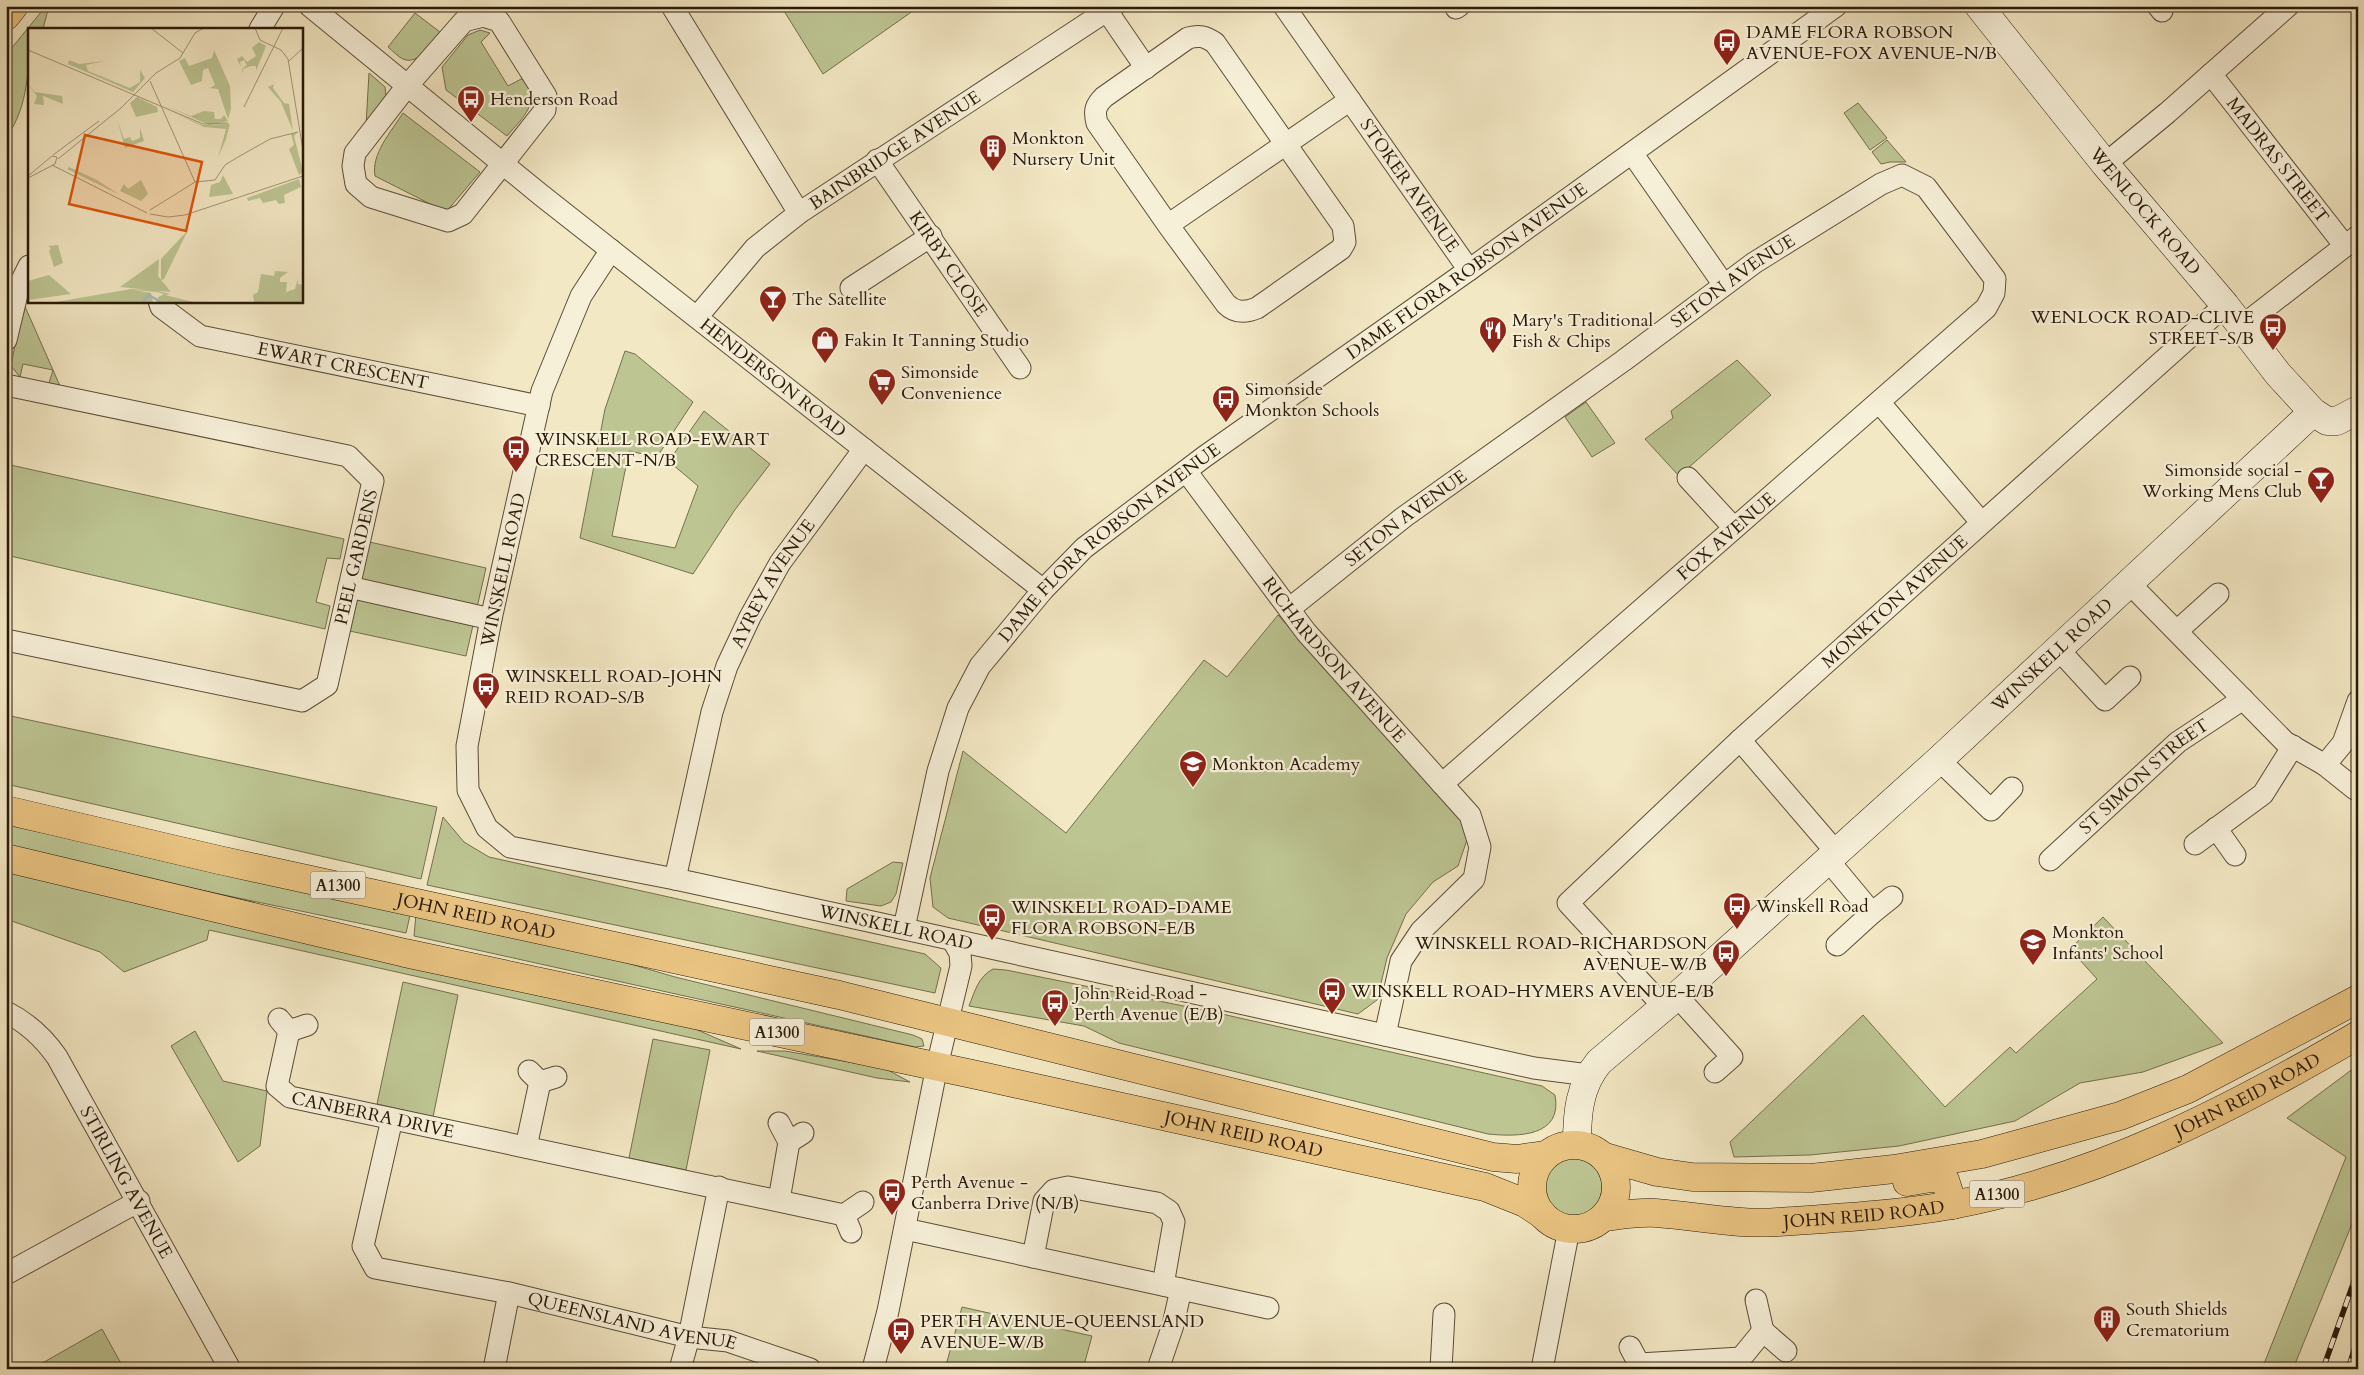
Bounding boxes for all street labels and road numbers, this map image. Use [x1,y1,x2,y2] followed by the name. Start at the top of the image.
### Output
[804,85,986,216] street label: BAINBRIDGE AVENUE
[2220,92,2335,229] street label: MADRAS STREET
[1354,114,1465,257] street label: STOKER AVENUE
[2083,141,2206,281] street label: WENLOCK ROAD
[1341,177,1593,366] street label: DAME FLORA ROBSON AVENUE
[903,206,993,322] street label: KIRBY CLOSE
[1666,229,1800,334] street label: SETON AVENUE
[694,313,851,444] street label: HENDERSON ROAD
[255,336,431,396] street label: EWART CRESCENT
[993,437,1226,648] street label: DAME FLORA ROBSON AVENUE
[1340,464,1472,573] street label: SETON AVENUE
[329,487,384,627] street label: PEEL GARDENS
[1672,487,1781,586] street label: FOX AVENUE
[475,491,532,650] street label: WINSKELL ROAD
[725,514,821,652] street label: AYREY AVENUE
[1816,530,1973,674] street label: MONKTON AVENUE
[1256,572,1411,748] street label: RICHARDSON AVENUE
[1986,593,2118,719] street label: WINSKELL ROAD
[2074,713,2214,840] street label: ST SIMON STREET
[310,872,366,898] road number: A1300
[392,886,558,946] street label: JOHN REID ROAD
[815,898,975,957] street label: WINSKELL ROAD
[750,1019,804,1046] road number: A1300
[2168,1047,2325,1145] street label: JOHN REID ROAD
[289,1086,456,1145] street label: CANBERRA DRIVE
[74,1102,178,1263] street label: STIRLING AVENUE
[1159,1104,1325,1164] street label: JOHN REID ROAD
[1970,1180,2024,1208] road number: A1300
[1780,1194,1946,1235] street label: JOHN REID ROAD
[525,1286,740,1356] street label: QUEENSLAND AVENUE

